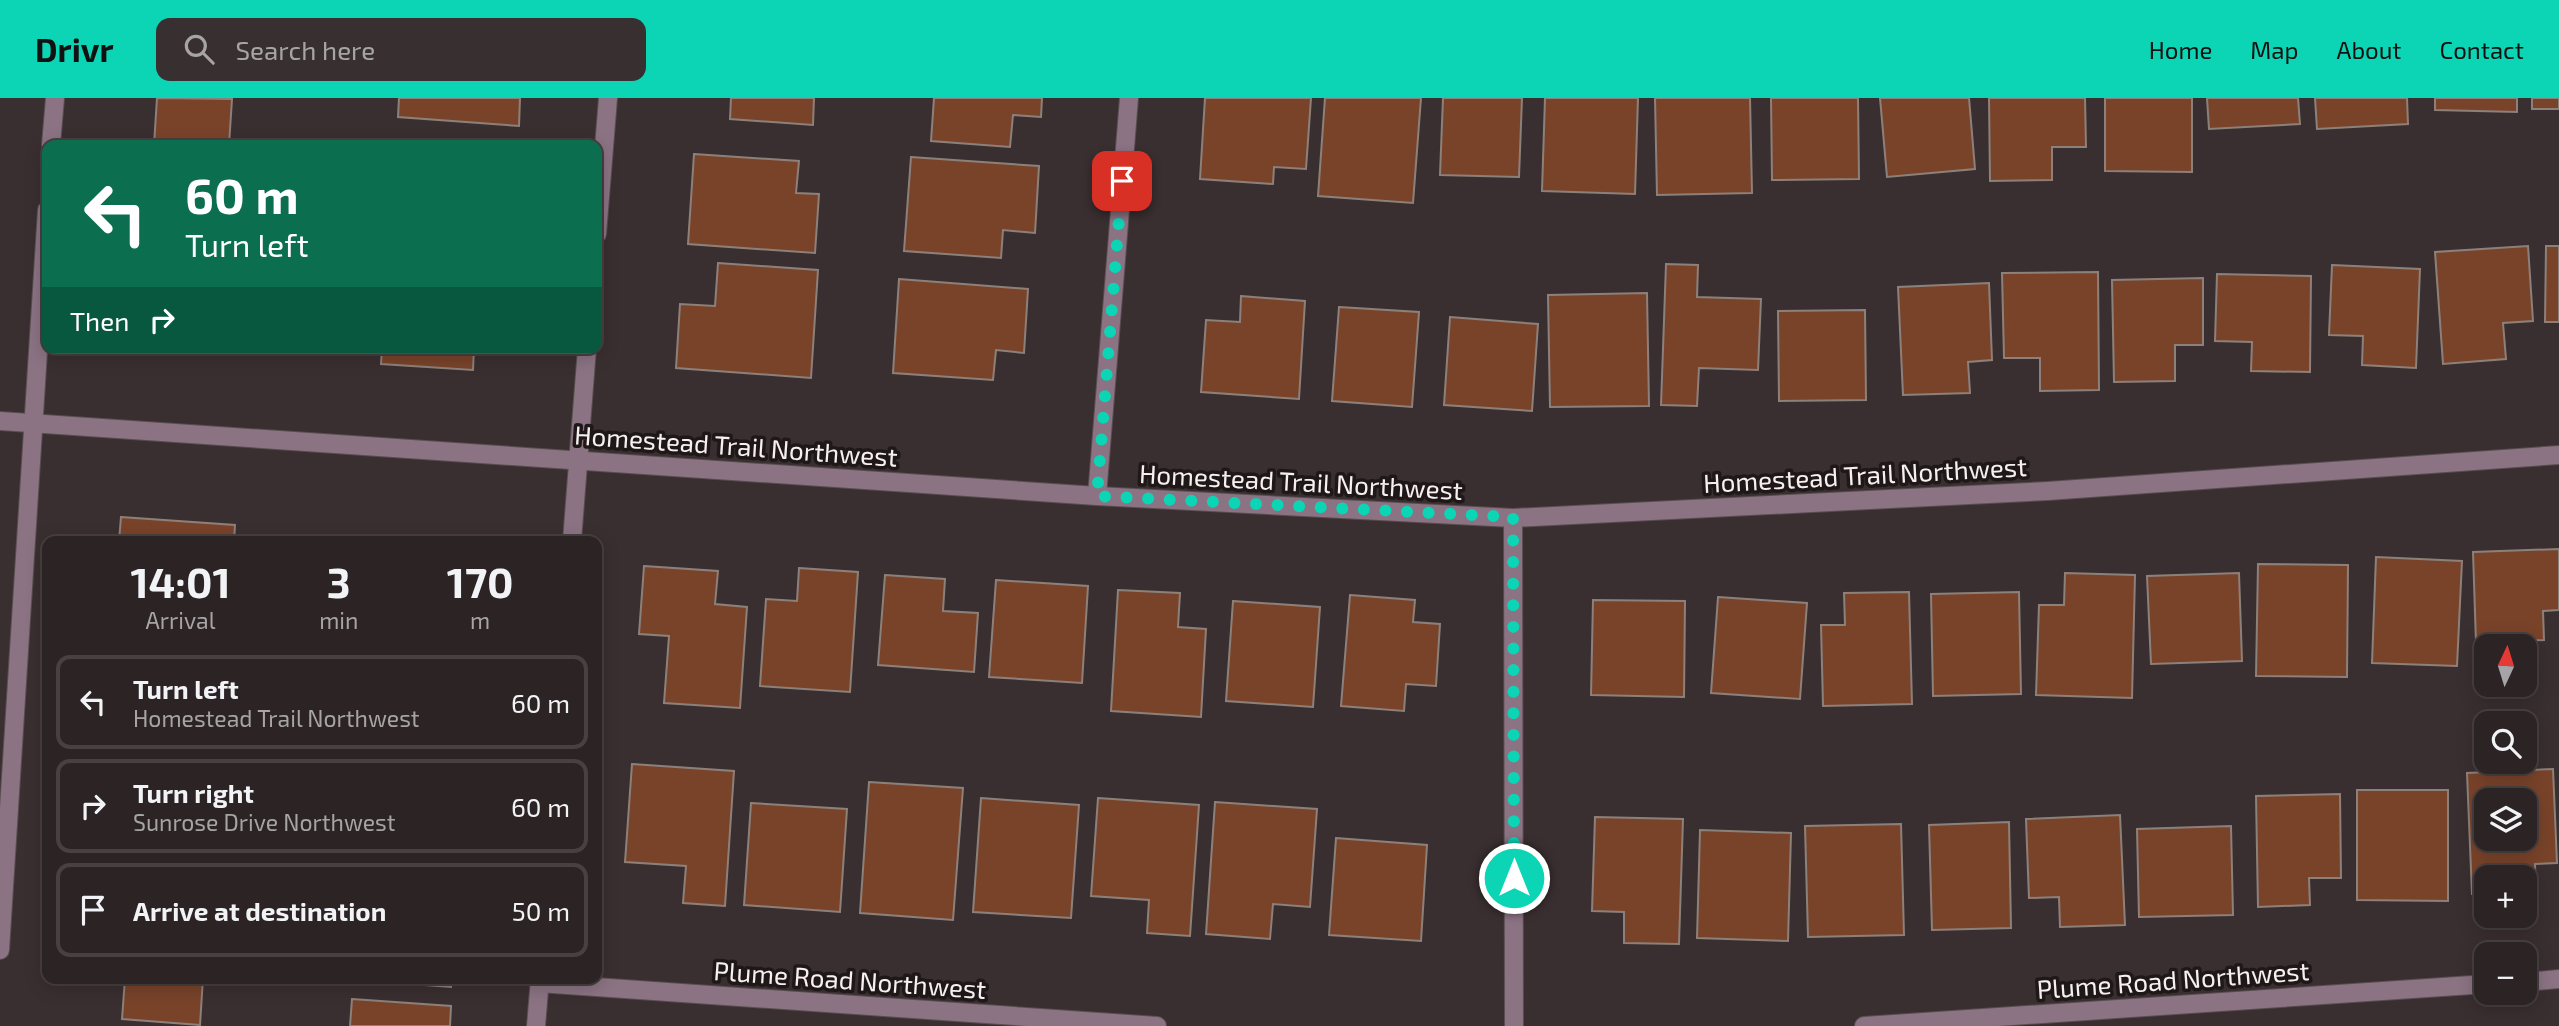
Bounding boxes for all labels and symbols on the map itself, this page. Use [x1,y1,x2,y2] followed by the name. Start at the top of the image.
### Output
[1092,151,1152,211] pin
[573,418,899,472] street label: Homestead Trail Northwest
[1702,450,2028,498] street label: Homestead Trail Northwest
[1138,457,1464,505] street label: Homestead Trail Northwest
[2474,634,2538,696] north arrow
[1477,841,1551,915] position arrow
[713,954,987,1004] street label: Plume Road Northwest
[2036,954,2310,1004] street label: Plume Road Northwest

